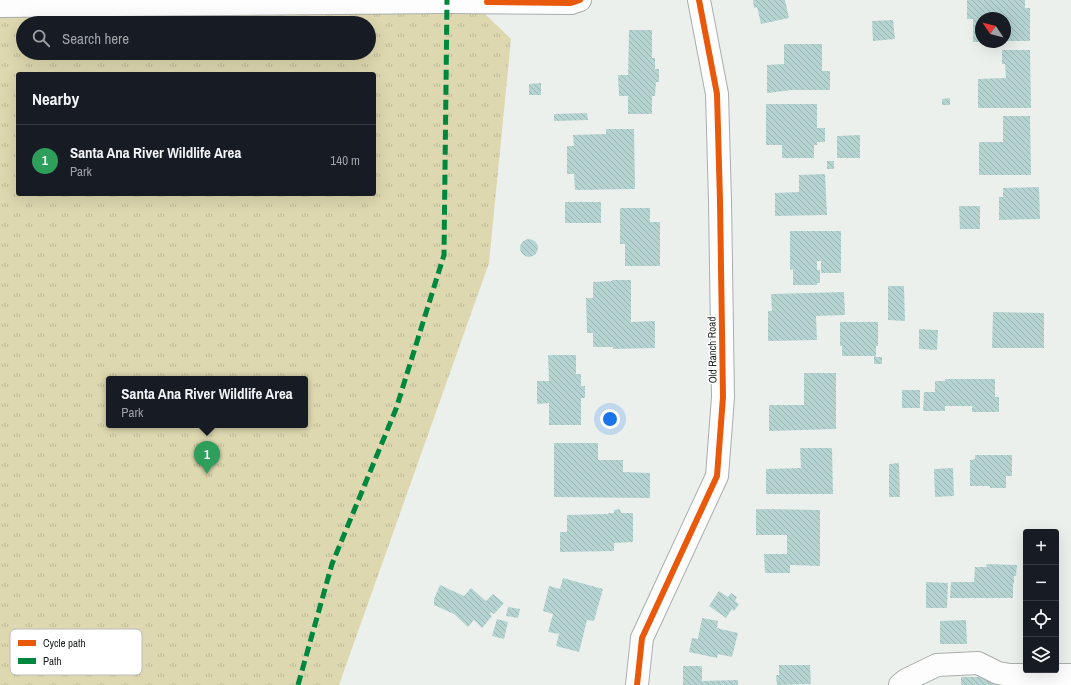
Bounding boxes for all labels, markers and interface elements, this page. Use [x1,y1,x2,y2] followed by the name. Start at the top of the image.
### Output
[975,12,1011,48] north arrow
[16,16,376,60] search box
[30,27,52,49] icon: search
[62,28,129,49] text: Search here
[32,87,79,110] text: Nearby
[70,142,241,163] text: Santa Ana River Wildlife Area
[42,152,48,169] text: 1
[330,152,360,169] text: 140 m
[70,163,92,180] text: Park
[704,317,720,383] street label: Old Ranch Road
[106,376,308,428] popup
[121,383,293,404] text: Santa Ana River Wildlife Area
[121,404,143,421] text: Park
[600,409,620,429] your location
[194,441,220,474] pin: 1
[1023,529,1059,673] map controls
[1023,529,1059,565] button: +
[1023,565,1059,601] button: −
[1023,601,1059,637] button: locate
[10,629,142,675] legend
[43,636,86,650] text: Cycle path
[1023,637,1059,673] button: layers
[43,654,62,668] text: Path

